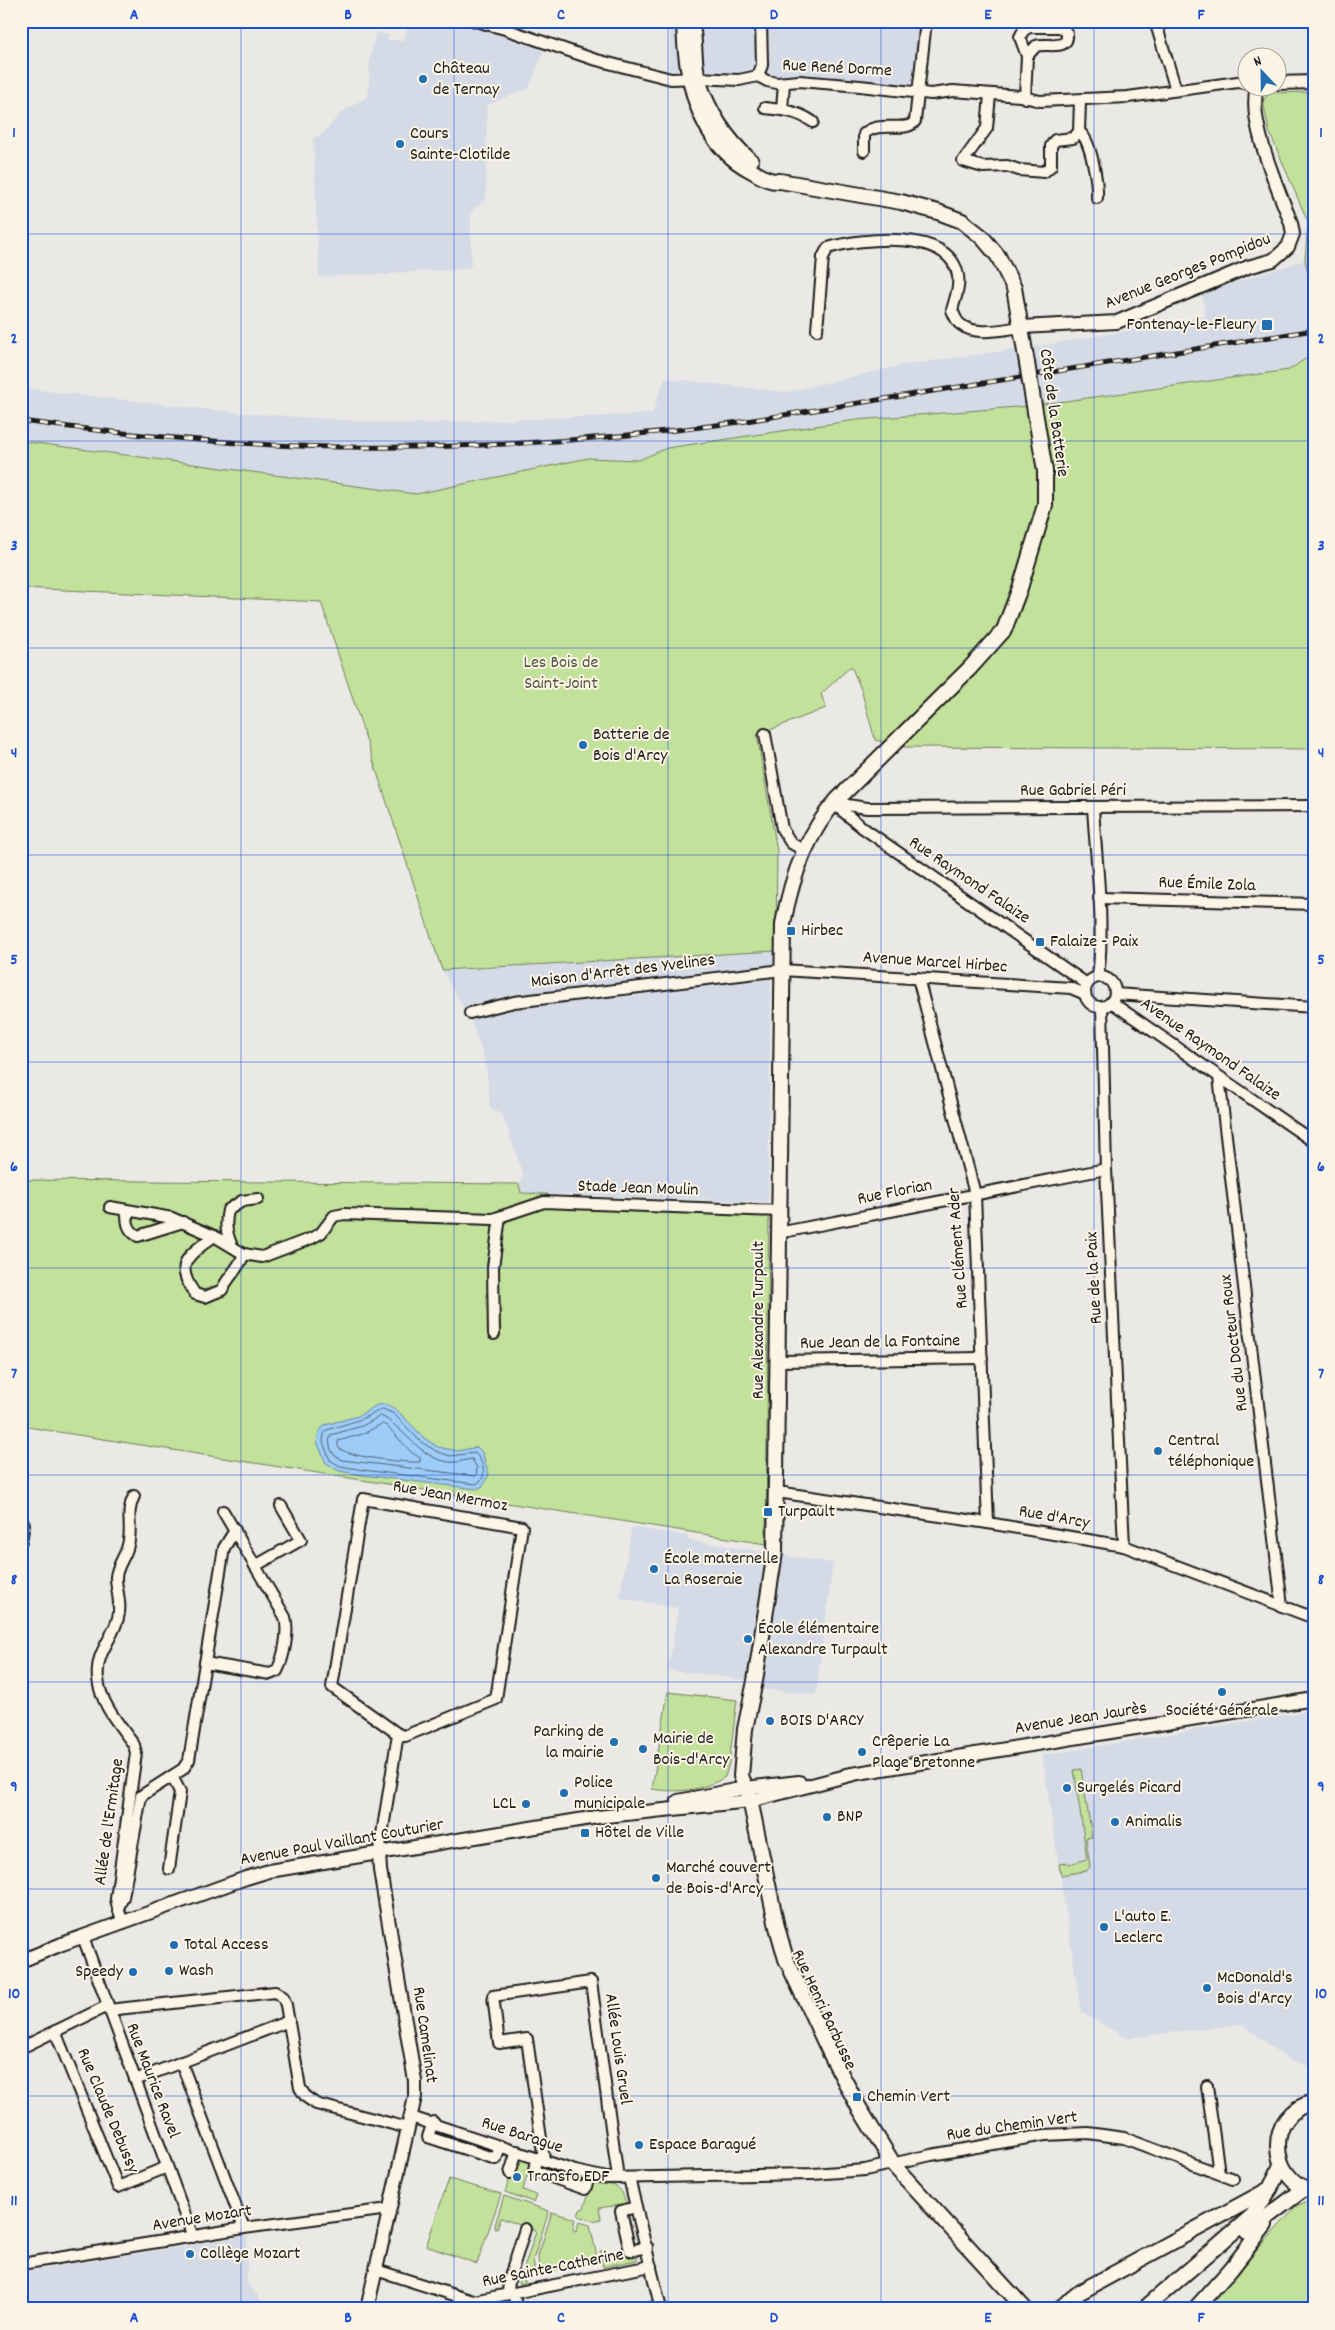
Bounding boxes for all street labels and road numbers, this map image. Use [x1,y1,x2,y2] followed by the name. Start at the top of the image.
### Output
[782,54,893,84] street label: Rue René Dorme
[1101,227,1275,317] street label: Avenue Georges Pompidou
[1032,347,1074,479] street label: Côte de la Batterie
[1020,779,1126,804] street label: Rue Gabriel Péri
[903,831,1035,931] street label: Rue Raymond Falaize
[1158,871,1257,899] street label: Rue Émile Zola
[862,945,1008,981] street label: Avenue Marcel Hirbec
[529,948,717,996] street label: Maison d'Arrêt des Yvelines
[1135,992,1285,1108] street label: Avenue Raymond Falaize
[577,1174,699,1204] street label: Stade Jean Moulin
[855,1174,935,1212] street label: Rue Florian
[942,1186,976,1310] street label: Rue Clément Ader
[1080,1231,1110,1325] street label: Rue de la Paix
[747,1241,772,1399] street label: Rue Alexandre Turpault
[1214,1273,1256,1413] street label: Rue du Docteur Roux
[800,1329,960,1357] street label: Rue Jean de la Fontaine
[391,1475,510,1519] street label: Rue Jean Mermoz
[1017,1499,1092,1537] street label: Rue d'Arcy
[1013,1696,1149,1742] street label: Avenue Jean Jaurès
[89,1757,131,1887] street label: Allée de l'Ermitage
[238,1813,446,1873] street label: Avenue Paul Vaillant Couturier
[784,1946,862,2074] street label: Rue Henri Barbusse
[405,1985,443,2085] street label: Rue Camelinat
[597,1992,637,2107] street label: Allée Louis Gruel
[119,2020,186,2143] street label: Rue Maurice Ravel
[69,2045,145,2178] street label: Rue Claude Debussy
[945,2105,1079,2149] street label: Rue du Chemin Vert
[478,2111,566,2161] street label: Rue Barague
[150,2199,254,2239] street label: Avenue Mozart
[480,2243,626,2295] street label: Rue Sainte-Catherine

